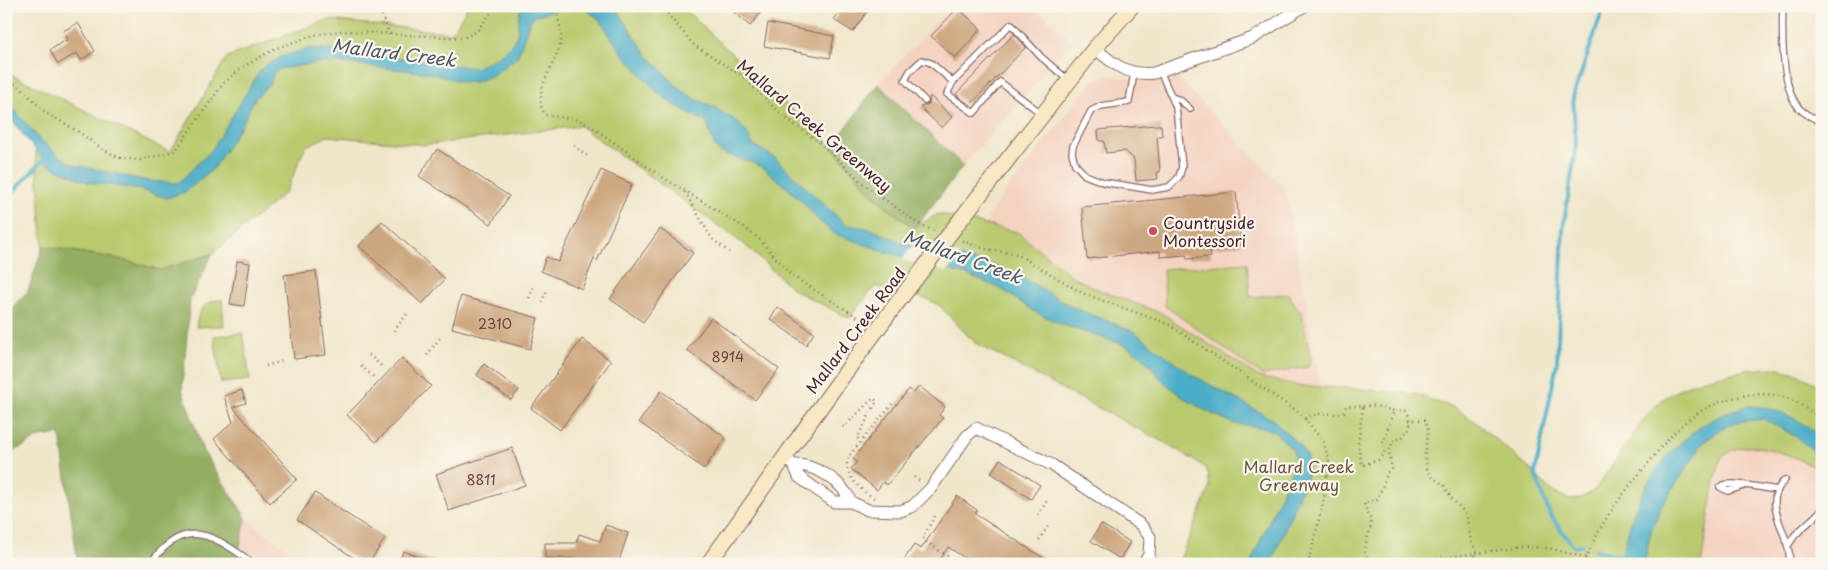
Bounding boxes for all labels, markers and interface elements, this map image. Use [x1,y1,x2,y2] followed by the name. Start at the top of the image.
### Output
[331,31,459,73] water label: Mallard Creek
[732,53,898,197] street label: Mallard Creek Greenway
[1163,210,1255,252] place label: Countryside Montessori
[900,222,1027,290] water label: Mallard Creek
[1147,225,1159,237] marker: Countryside Montessori
[799,262,911,398] street label: Mallard Creek Road
[478,313,512,334] house number: 2310
[712,346,744,367] house number: 8914
[1244,454,1355,496] park label: Mallard Creek Greenway
[466,469,496,490] house number: 8811

